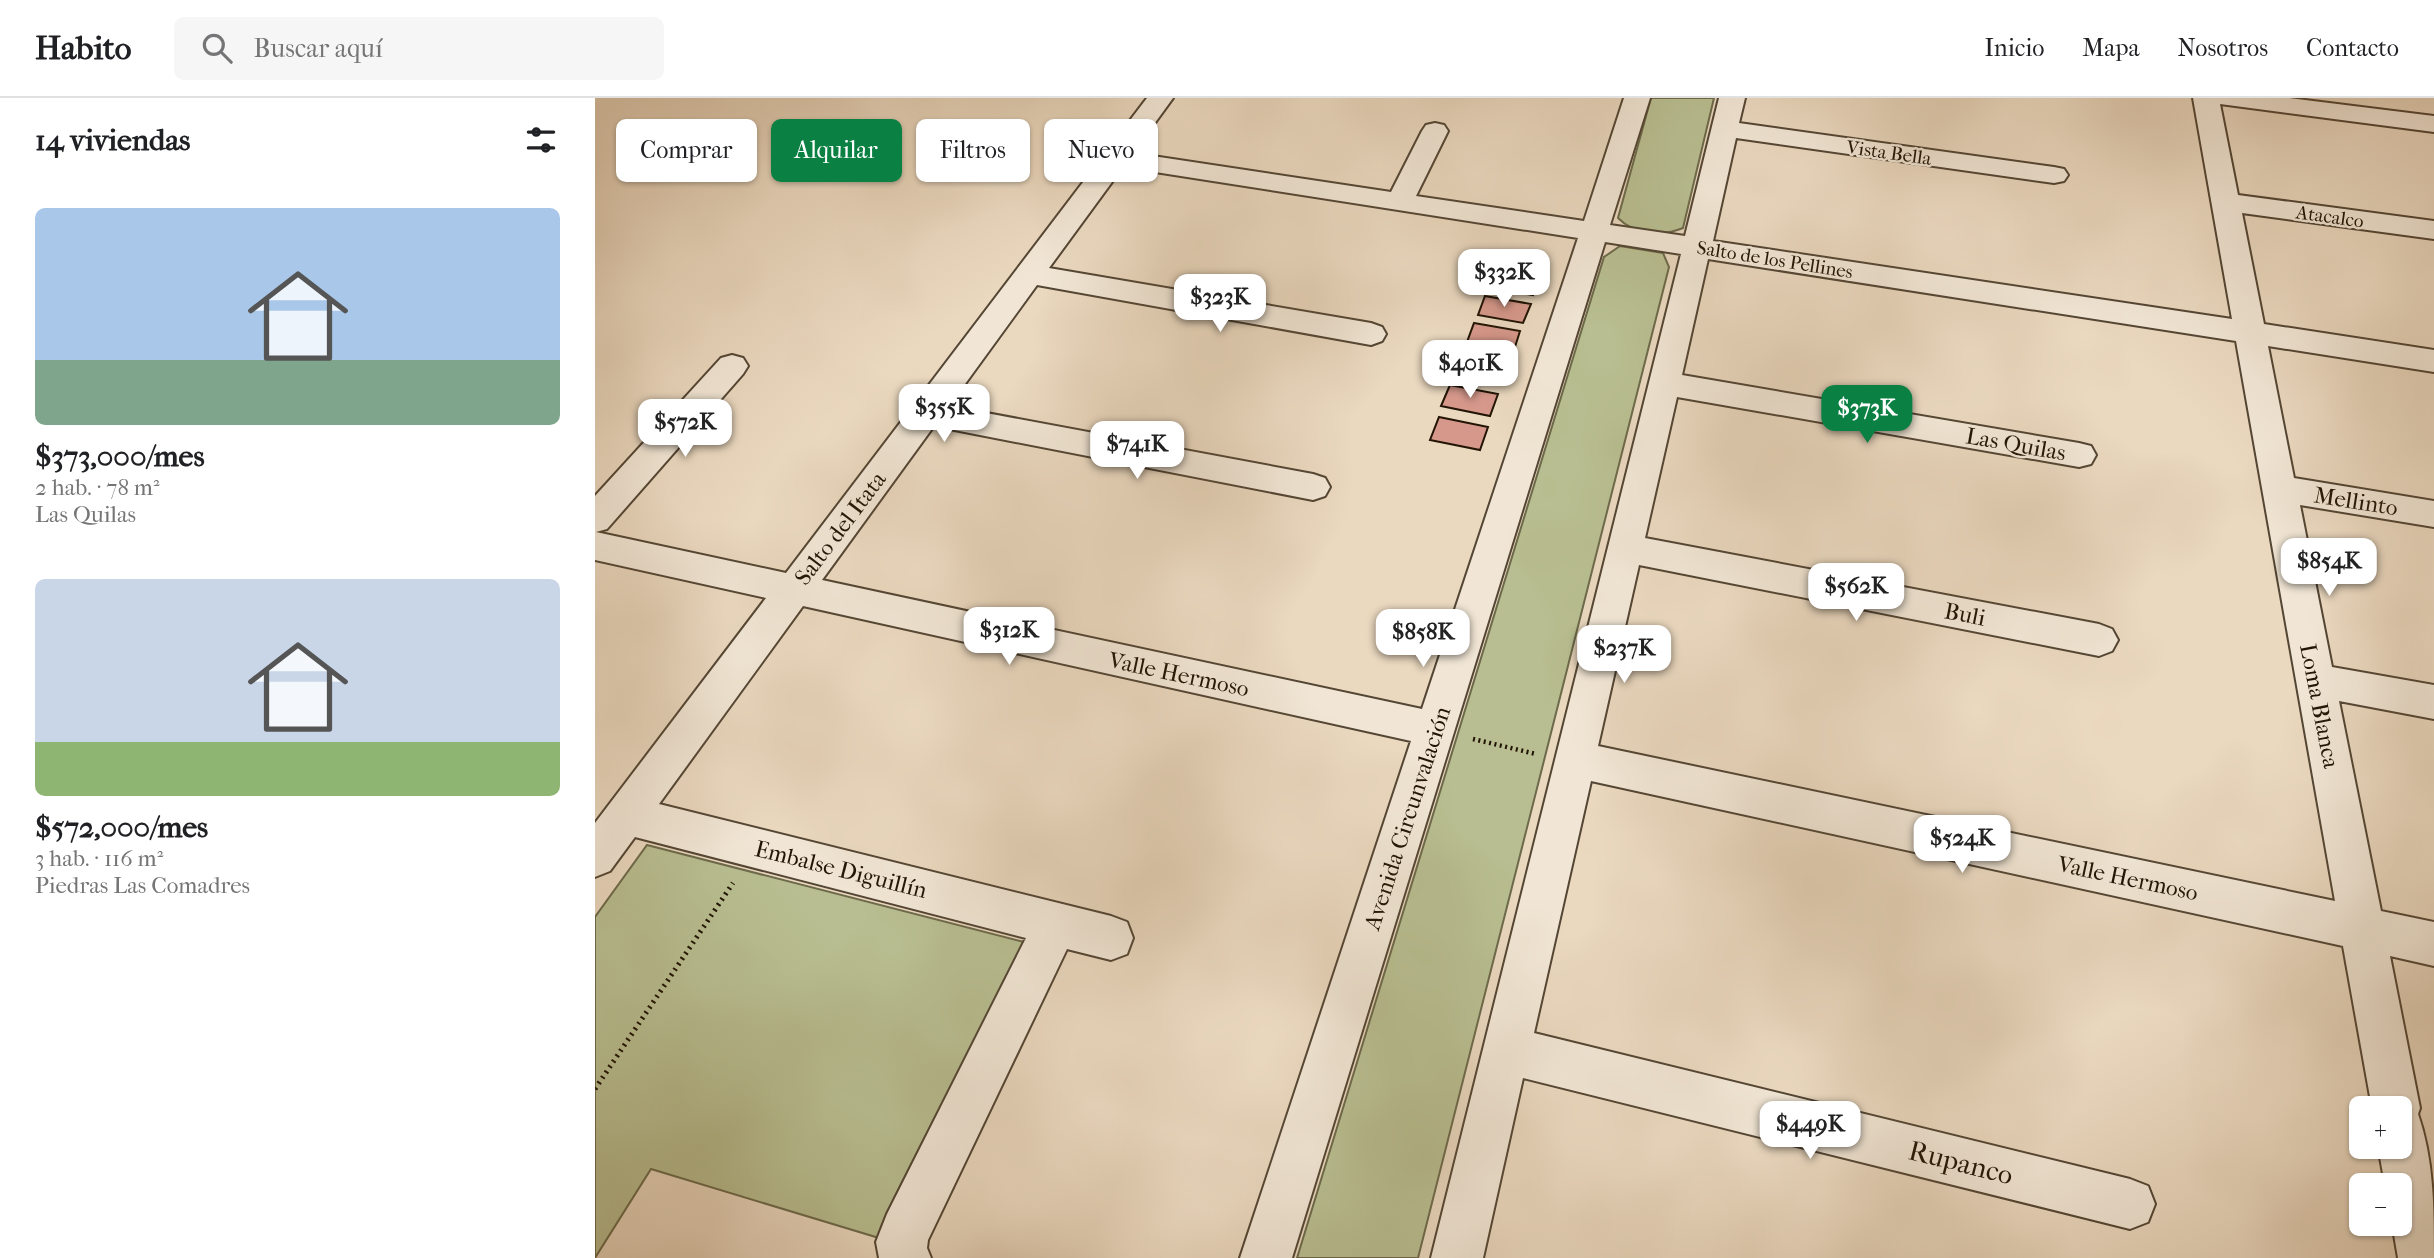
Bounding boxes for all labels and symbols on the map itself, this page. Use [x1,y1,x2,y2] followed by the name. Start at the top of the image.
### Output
[1844,136,1933,170] street label: Vista Bella
[2294,201,2365,233] street label: Atacalco
[1695,237,1854,283] street label: Salto de los Pellines
[1455,250,1553,309] pin: $332K
[1171,274,1269,334] pin: $323K
[1421,341,1519,400] pin: $401K
[895,384,993,444] pin: $355K
[1818,386,1916,445] pin: $373K
[636,400,734,459] pin: $572K
[1088,422,1186,481] pin: $741K
[1964,422,2068,467] street label: Las Quilas
[789,466,892,590] street label: Salto del Itata
[2312,482,2400,521] street label: Mellinto
[2280,538,2378,598] pin: $854K
[1807,564,1905,623] pin: $562K
[1942,597,1988,632] street label: Buli
[960,608,1058,667] pin: $312K
[1374,610,1472,669] pin: $858K
[1575,626,1673,685] pin: $237K
[2294,642,2345,771] street label: Loma Blanca
[1105,646,1252,703] street label: Valle Hermoso
[1358,702,1457,934] street label: Avenida Circunvalación
[1913,816,2011,875] pin: $524K
[752,835,930,904] street label: Embalse Diguillín
[2054,850,2201,907] street label: Valle Hermoso
[1761,1102,1859,1161] pin: $449K
[1905,1134,2017,1191] street label: Rupanco

